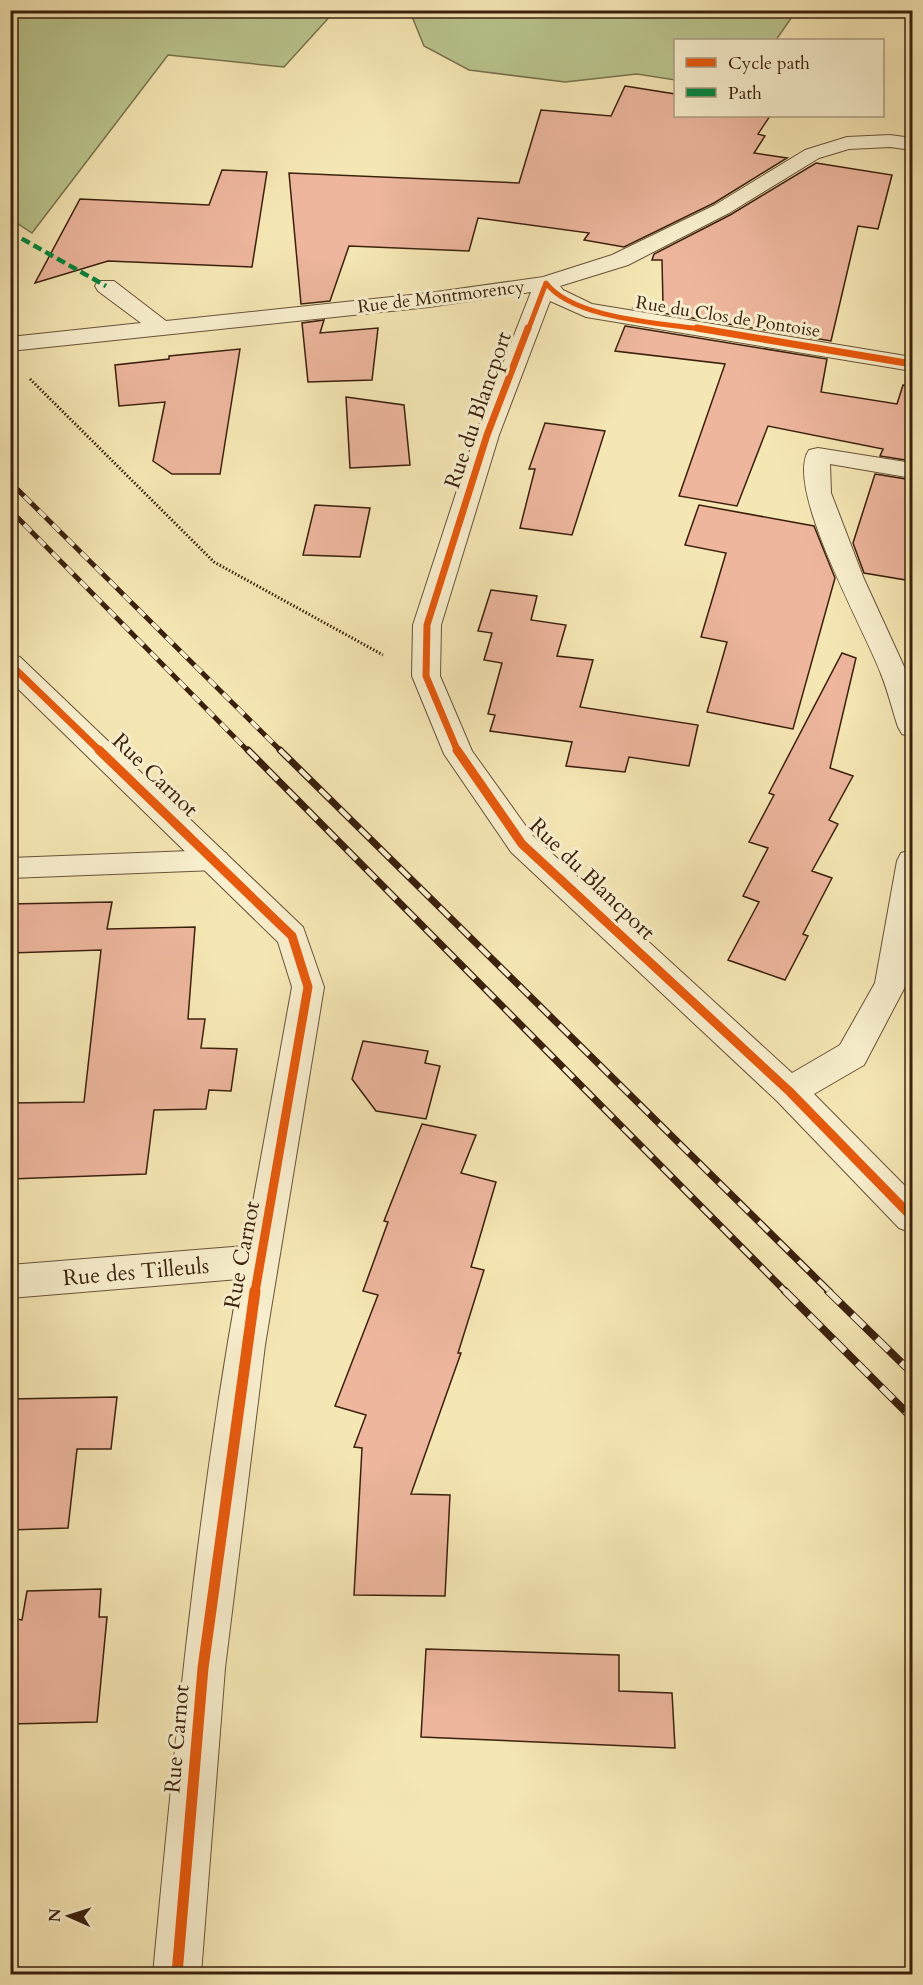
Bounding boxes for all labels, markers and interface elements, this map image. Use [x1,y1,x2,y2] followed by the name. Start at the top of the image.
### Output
[674,39,884,117] legend
[728,51,810,76] text: Cycle path
[728,81,762,106] text: Path
[356,274,526,320] street label: Rue de Montmorency
[634,290,822,344] street label: Rue du Clos de Pontoise
[437,328,519,492] street label: Rue du Blancport
[105,726,205,824] street label: Rue Carnot
[523,811,661,947] street label: Rue du Blancport
[217,1199,267,1311] street label: Rue Carnot
[62,1251,210,1293] street label: Rue des Tilleuls
[157,1683,197,1795] street label: Rue Carnot
[39,1886,99,1946] north arrow
[44,1908,66,1923] text: N

